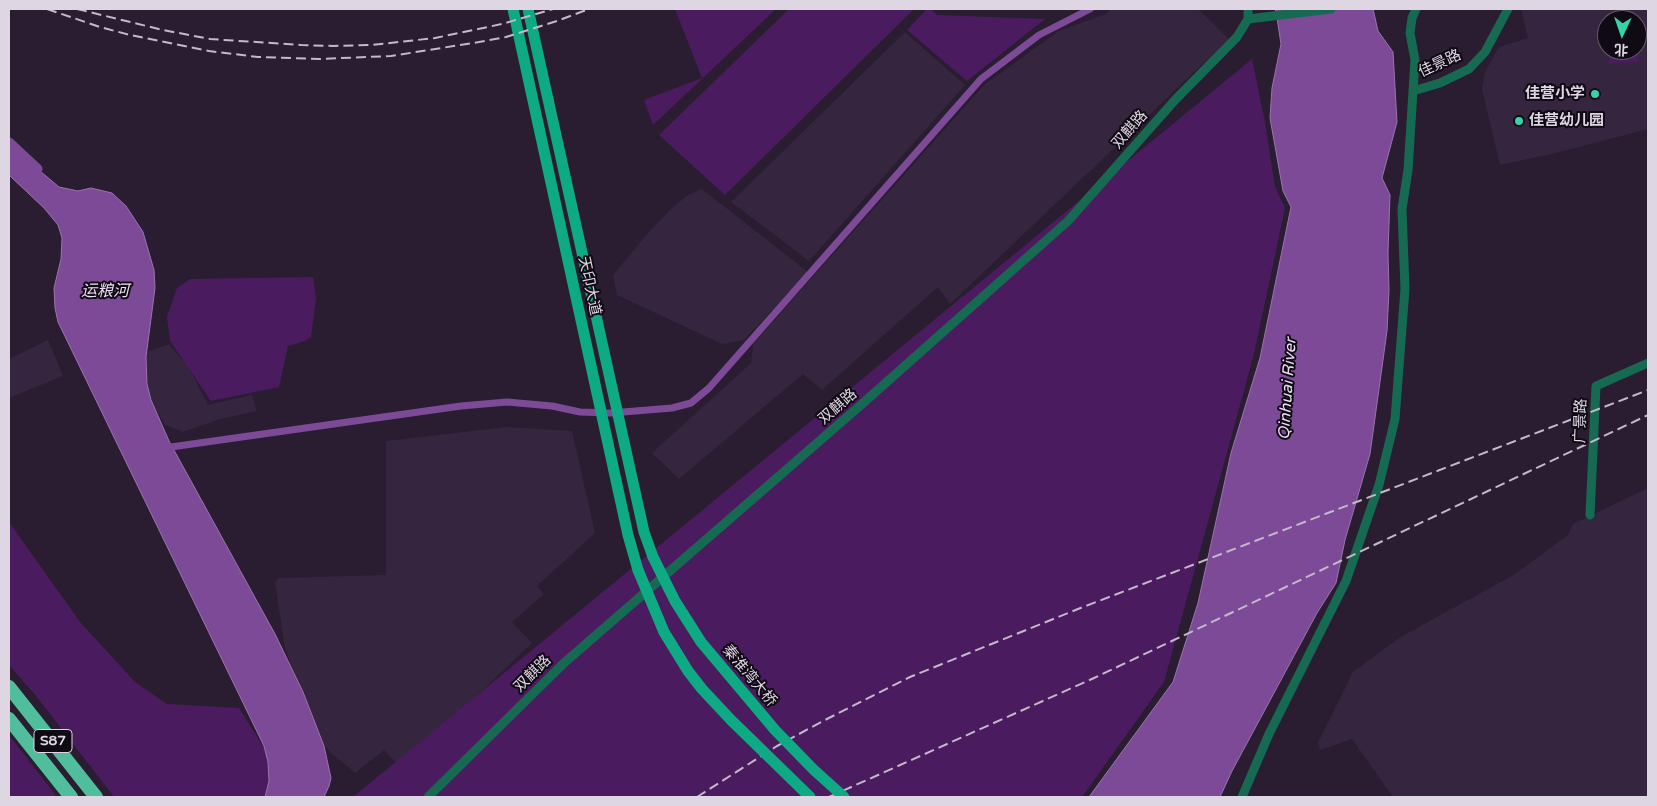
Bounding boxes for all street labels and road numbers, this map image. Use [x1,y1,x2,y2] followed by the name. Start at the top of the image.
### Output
[1416,46,1464,82] street label: 佳景路
[1108,107,1152,153] street label: 双麒路
[574,255,604,317] street label: 天印大道
[815,385,861,429] street label: 双麒路
[1571,398,1591,444] street label: 广景路
[718,641,780,711] street label: 秦淮湾大桥
[511,652,555,696] street label: 双麒路
[34,729,72,752] road number: S87

